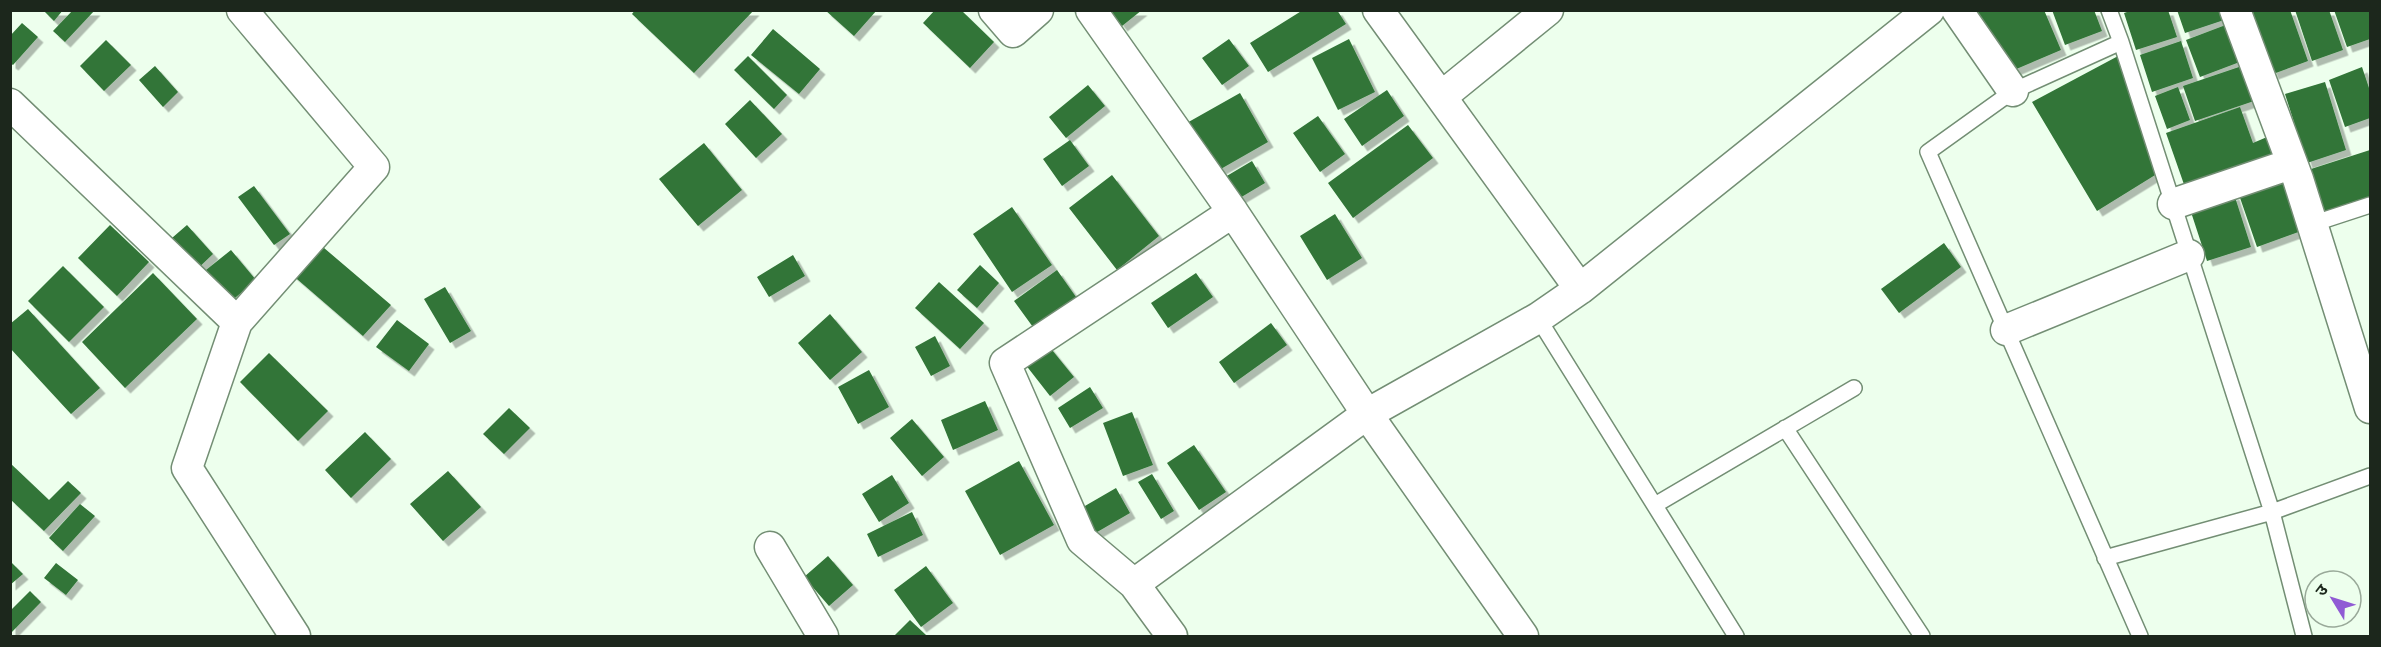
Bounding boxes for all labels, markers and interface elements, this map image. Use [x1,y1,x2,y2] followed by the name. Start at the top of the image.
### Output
[2303,569,2363,629] north arrow
[2311,580,2332,600] text: उ

